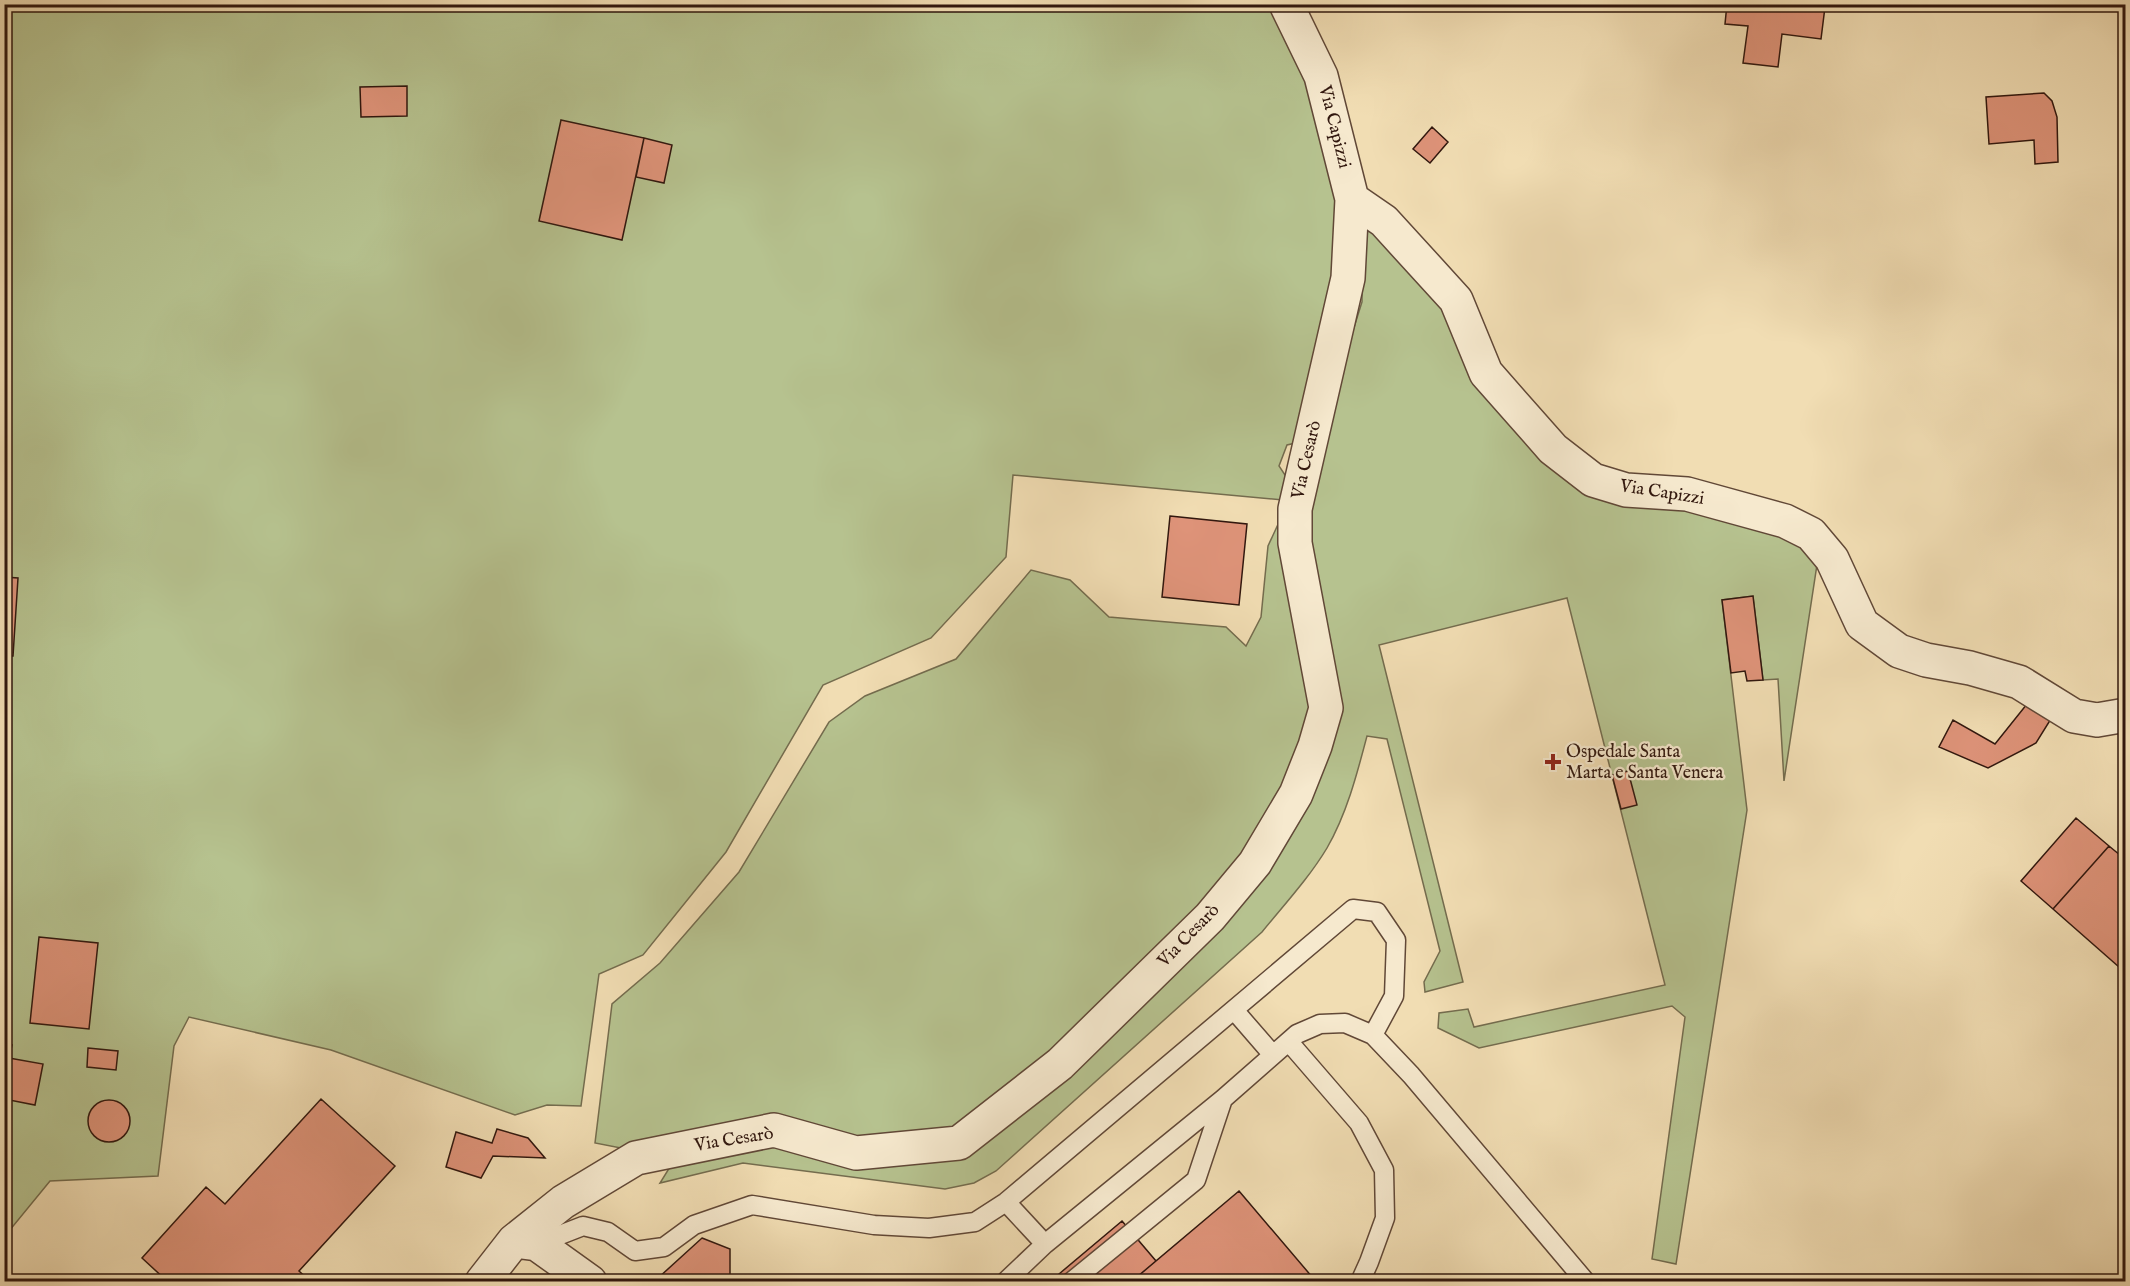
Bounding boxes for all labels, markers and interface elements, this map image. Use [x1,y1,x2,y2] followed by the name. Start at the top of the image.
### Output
[1312,82,1355,171] street label: Via Capizzi
[1287,418,1327,502] street label: Via Cesarò
[1617,475,1706,511] street label: Via Capizzi
[1566,741,1723,785] place label: Ospedale Santa Marta e Santa Venera
[1544,753,1562,771] marker: Ospedale Santa Marta e Santa Venera
[1152,899,1225,973] street label: Via Cesarò
[692,1122,776,1158] street label: Via Cesarò

